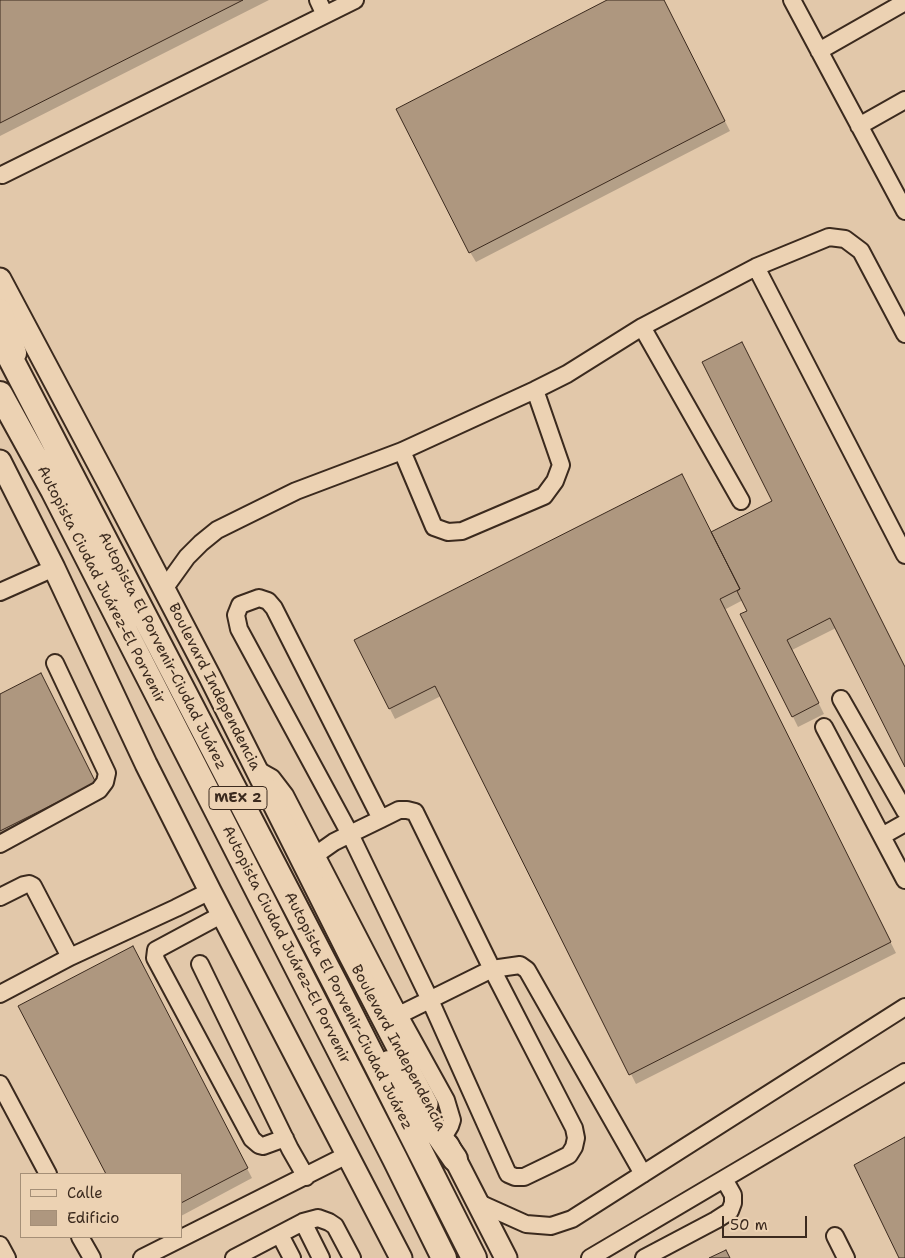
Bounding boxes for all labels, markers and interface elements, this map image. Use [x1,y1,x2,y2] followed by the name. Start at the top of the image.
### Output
[33,463,169,707] street label: Autopista Ciudad Juárez-El Porvenir
[94,529,230,773] street label: Autopista El Porvenir-Ciudad Juárez
[164,600,264,774] street label: Boulevard Independencia
[209,786,267,810] road number: MEX 2
[218,823,354,1067] street label: Autopista Ciudad Juárez-El Porvenir
[280,889,416,1133] street label: Autopista El Porvenir-Ciudad Juárez
[347,962,449,1134] street label: Boulevard Independencia
[20,1173,182,1238] legend
[67,1183,103,1203] text: Calle
[725,1206,810,1238] scale bar
[67,1208,119,1228] text: Edificio
[730,1215,768,1235] text: 50 m

